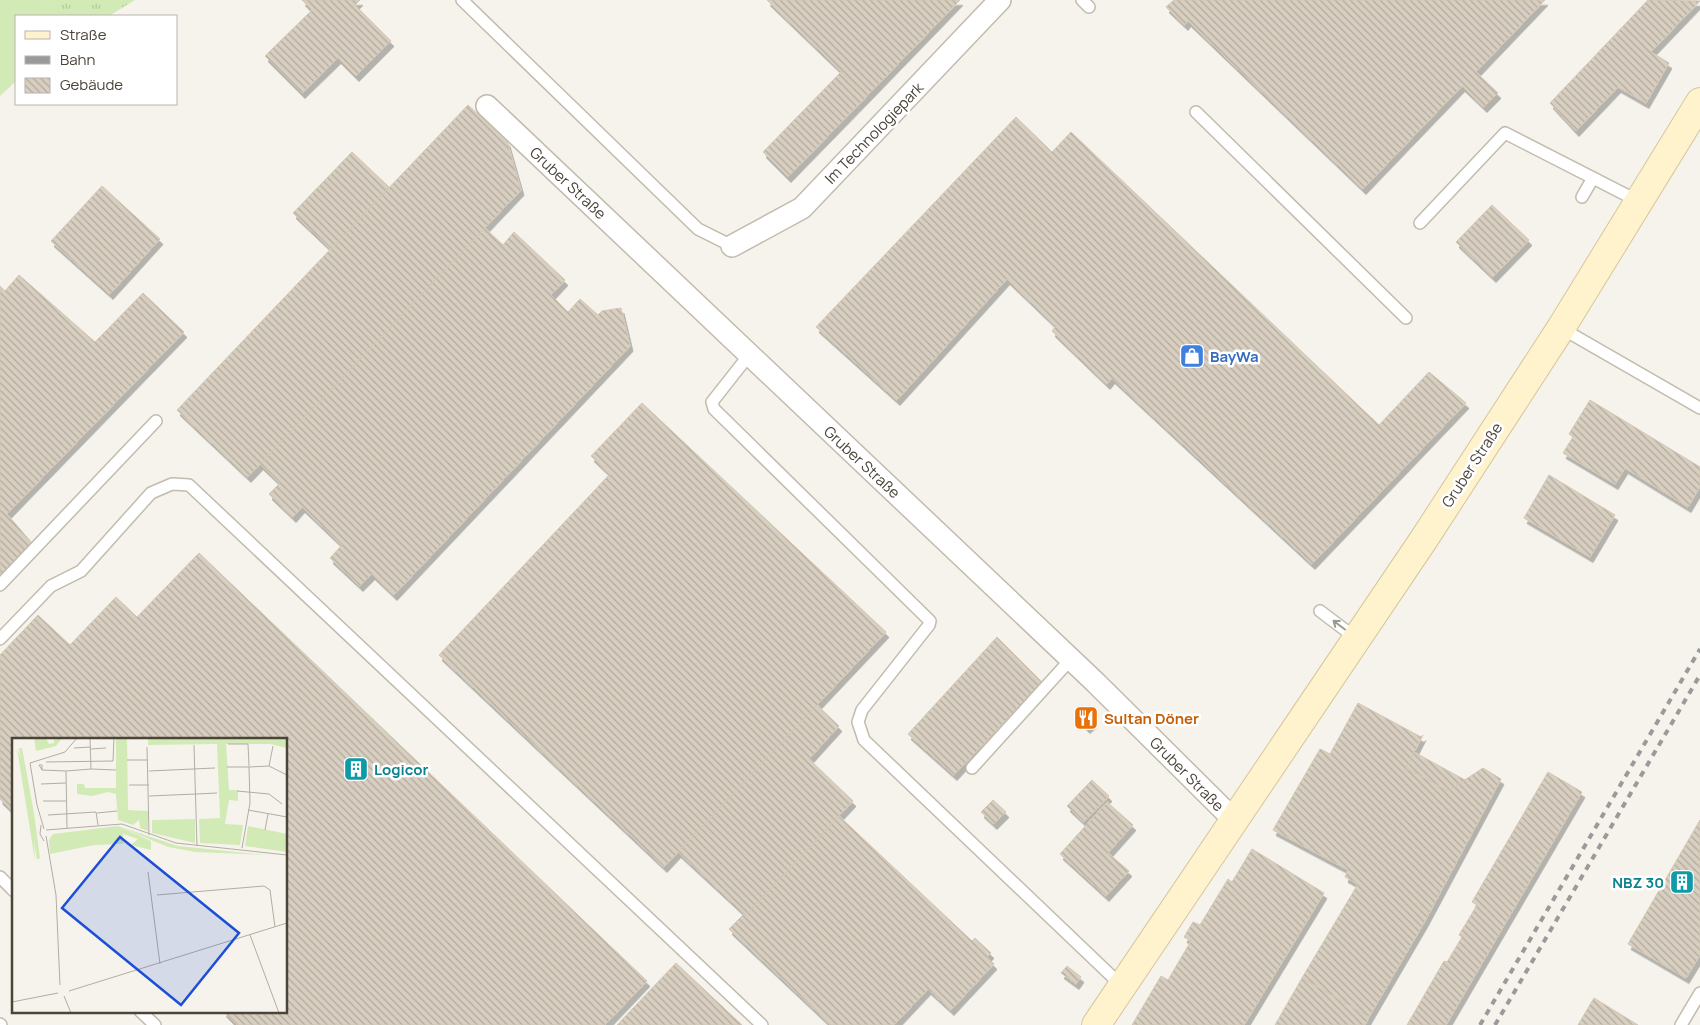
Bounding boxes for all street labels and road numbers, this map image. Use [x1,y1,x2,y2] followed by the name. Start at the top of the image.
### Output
[820,77,928,189] street label: Im Technologiepark
[525,142,611,224] street label: Gruber Straße
[1437,418,1507,512] street label: Gruber Straße
[819,421,905,503] street label: Gruber Straße
[1145,732,1229,816] street label: Gruber Straße

